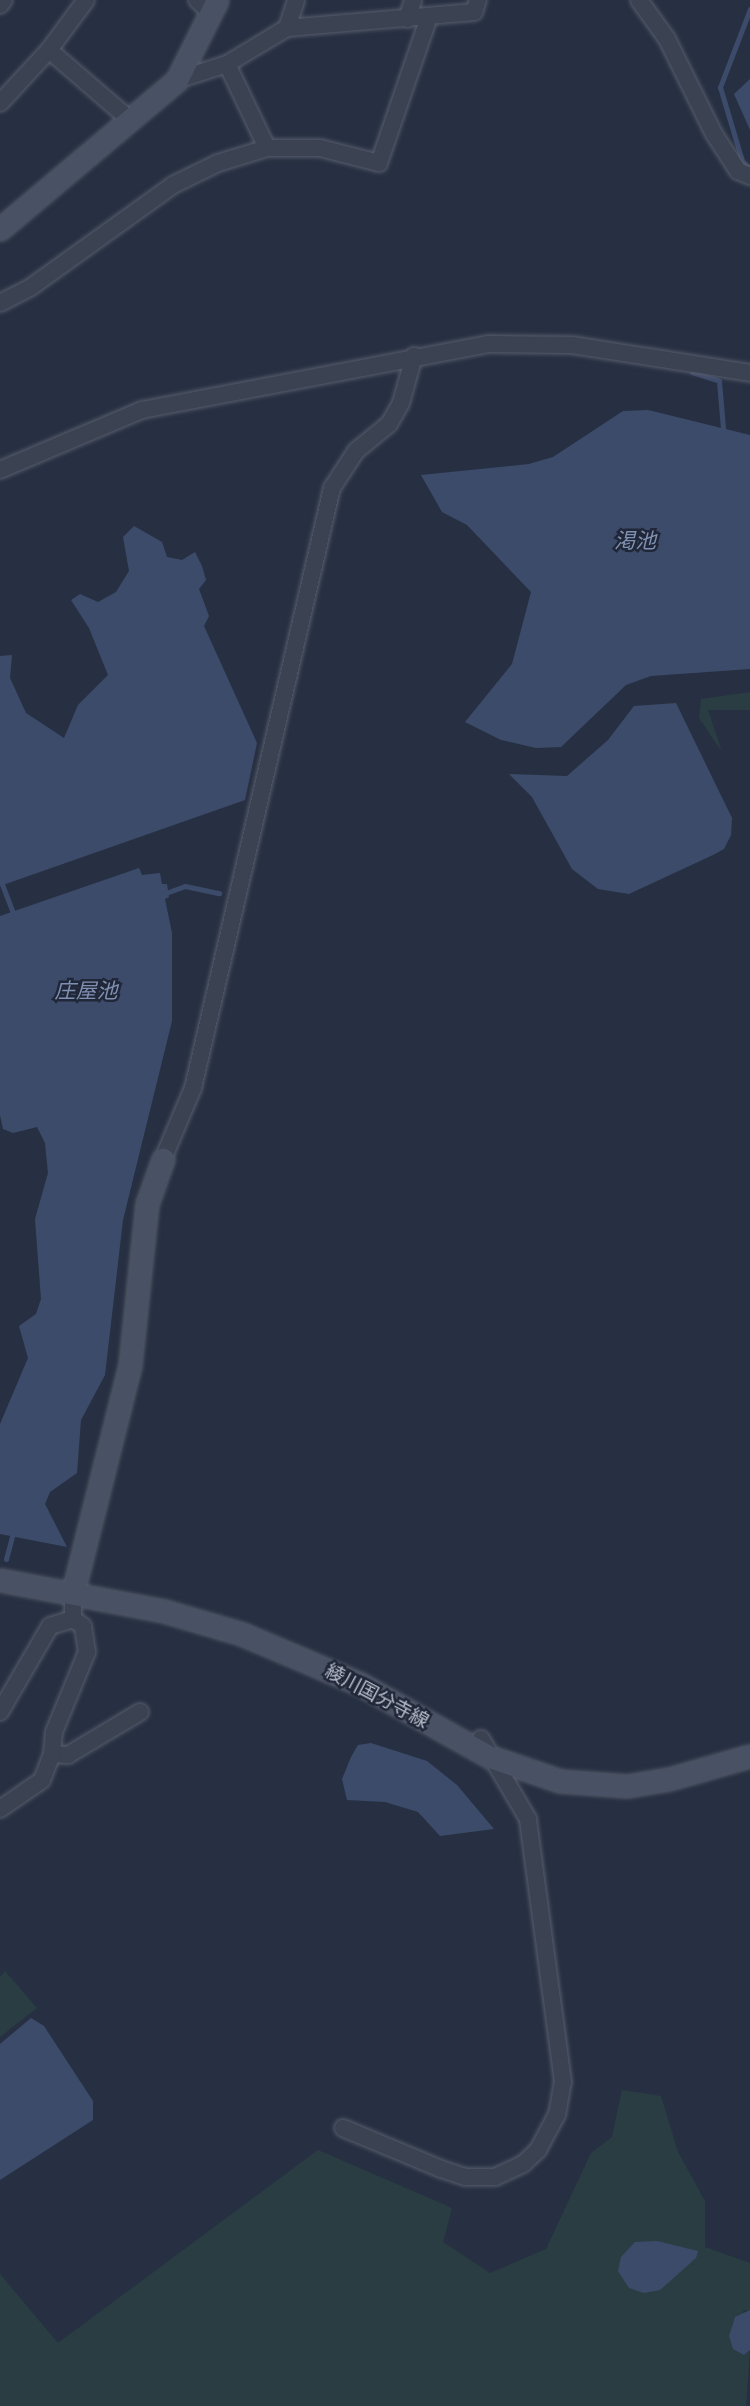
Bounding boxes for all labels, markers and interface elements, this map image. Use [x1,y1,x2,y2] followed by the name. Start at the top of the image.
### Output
[614,528,656,554] water label: 渇池
[55,978,117,1004] water label: 庄屋池
[321,1659,433,1733] street label: 綾川国分寺線

